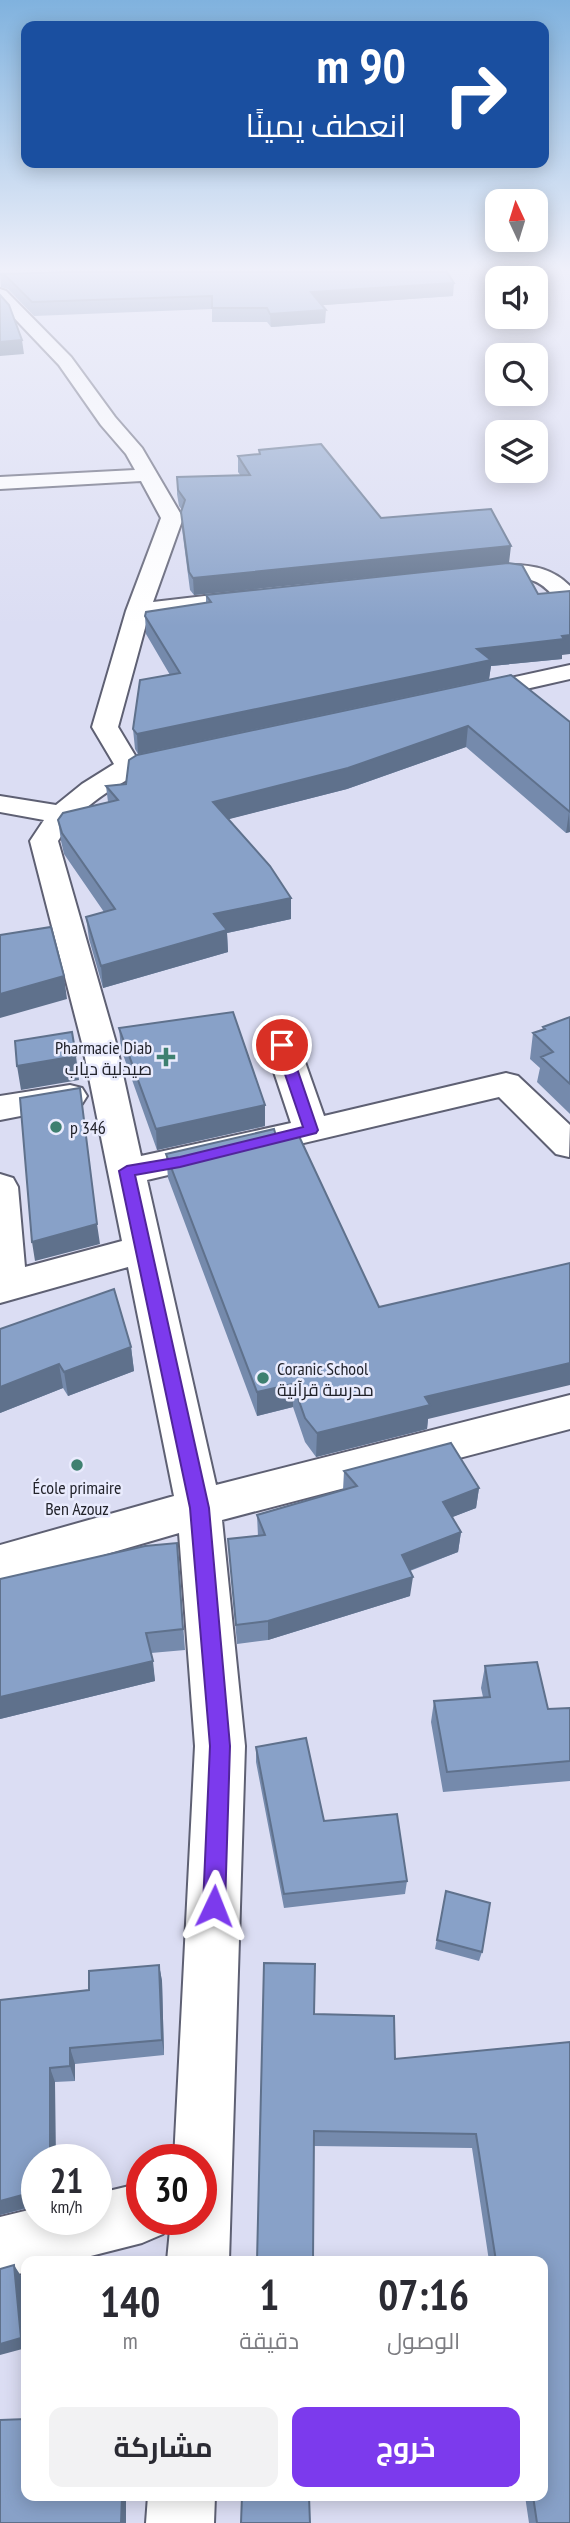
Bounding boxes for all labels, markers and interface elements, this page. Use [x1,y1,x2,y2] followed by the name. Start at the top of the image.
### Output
[317,33,406,97] text: 90 m
[430,49,521,140] icon: right
[246,104,406,146] text: انعطف يمينًا
[485,189,548,252] north arrow
[485,189,548,483] map controls
[485,266,548,329] button: sound
[485,343,548,406] button: search
[485,420,548,483] button: layers
[252,1015,312,1075] pin
[263,1026,301,1064] icon: arrive
[55,1036,152,1080] place label: Pharmacie Diab صيدلية دياب
[158,1049,174,1065] marker: Pharmacie Diab صيدلية دياب
[70,1116,106,1139] place label: p 346
[48,1119,64,1135] marker: p 346
[277,1357,374,1401] place label: Coranic School مدرسة قرآنية
[255,1370,271,1386] marker: Coranic School مدرسة قرآنية
[69,1457,85,1473] marker: École primaire Ben Azouz
[33,1476,121,1520] place label: École primaire Ben Azouz
[177,1869,251,1943] position arrow
[126,2144,217,2235] speed limit sign: 30
[50,2157,83,2203] text: 21
[51,2195,82,2218] text: km/h
[259,2267,279,2322] text: 1
[378,2267,469,2322] text: 07:16
[100,2274,160,2329] text: 140
[123,2326,138,2355] text: m
[239,2326,299,2355] text: دقيقة
[387,2326,460,2355] text: الوصول
[49,2407,278,2487] button: مشاركة
[292,2407,520,2487] button: خروج

